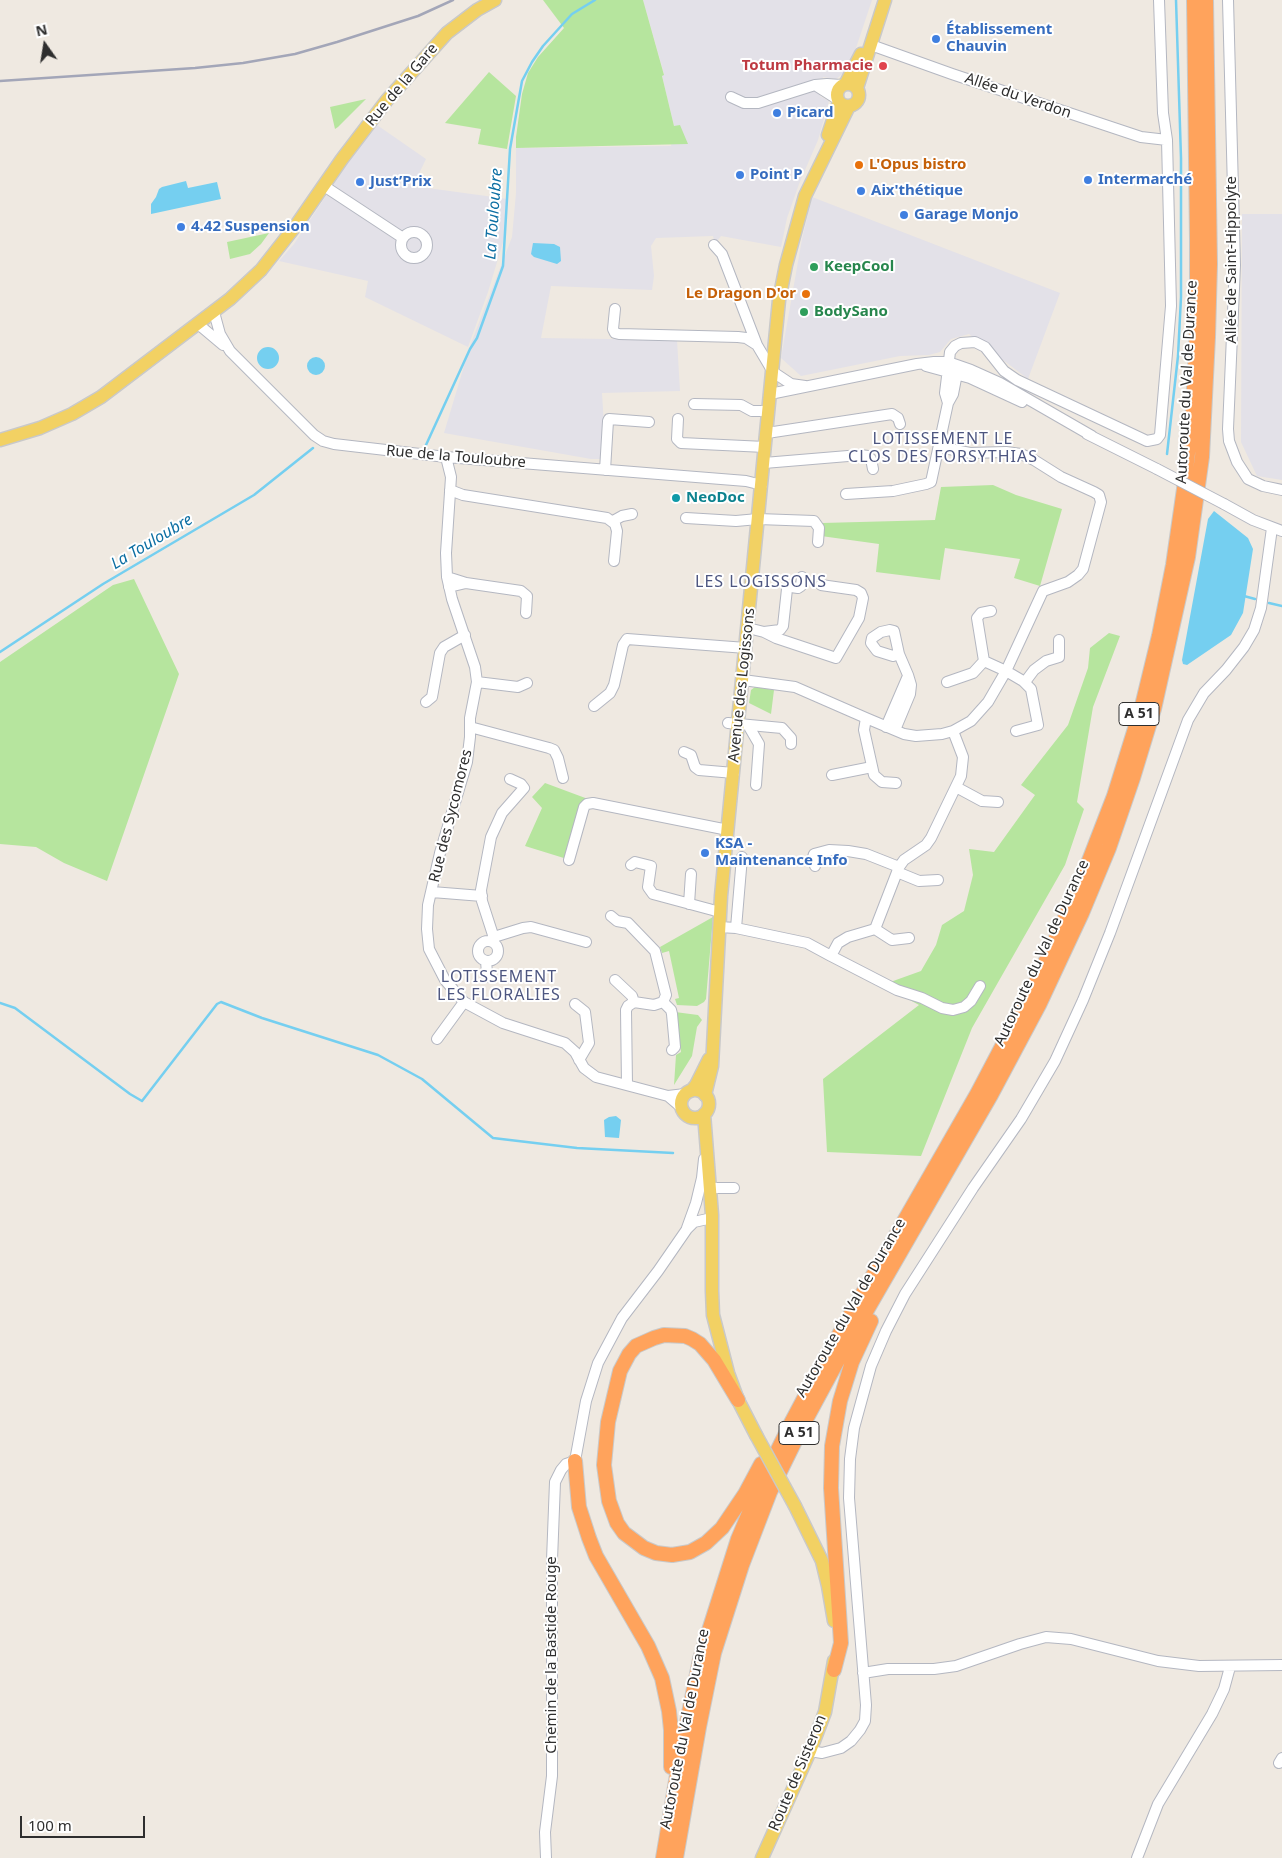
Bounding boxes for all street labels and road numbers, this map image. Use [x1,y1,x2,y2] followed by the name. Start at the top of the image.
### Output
[362,40,442,130] street label: Rue de la Gare
[963,69,1073,123] street label: Allée du Verdon
[1223,176,1241,344] street label: Allée de Saint-Hippolyte
[1173,280,1201,484] street label: Autoroute du Val de Durance
[385,442,527,472] street label: Rue de la Touloubre
[725,607,759,763] street label: Avenue des Logissons
[1119,702,1159,726] road number: A 51
[426,748,476,884] street label: Rue des Sycomores
[991,857,1093,1049] street label: Autoroute du Val de Durance
[792,1215,910,1401] street label: Autoroute du Val de Durance
[779,1422,819,1445] road number: A 51
[543,1556,561,1754] street label: Chemin de la Bastide Rouge
[657,1627,713,1831] street label: Autoroute du Val de Durance
[765,1712,831,1834] street label: Route de Sisteron

